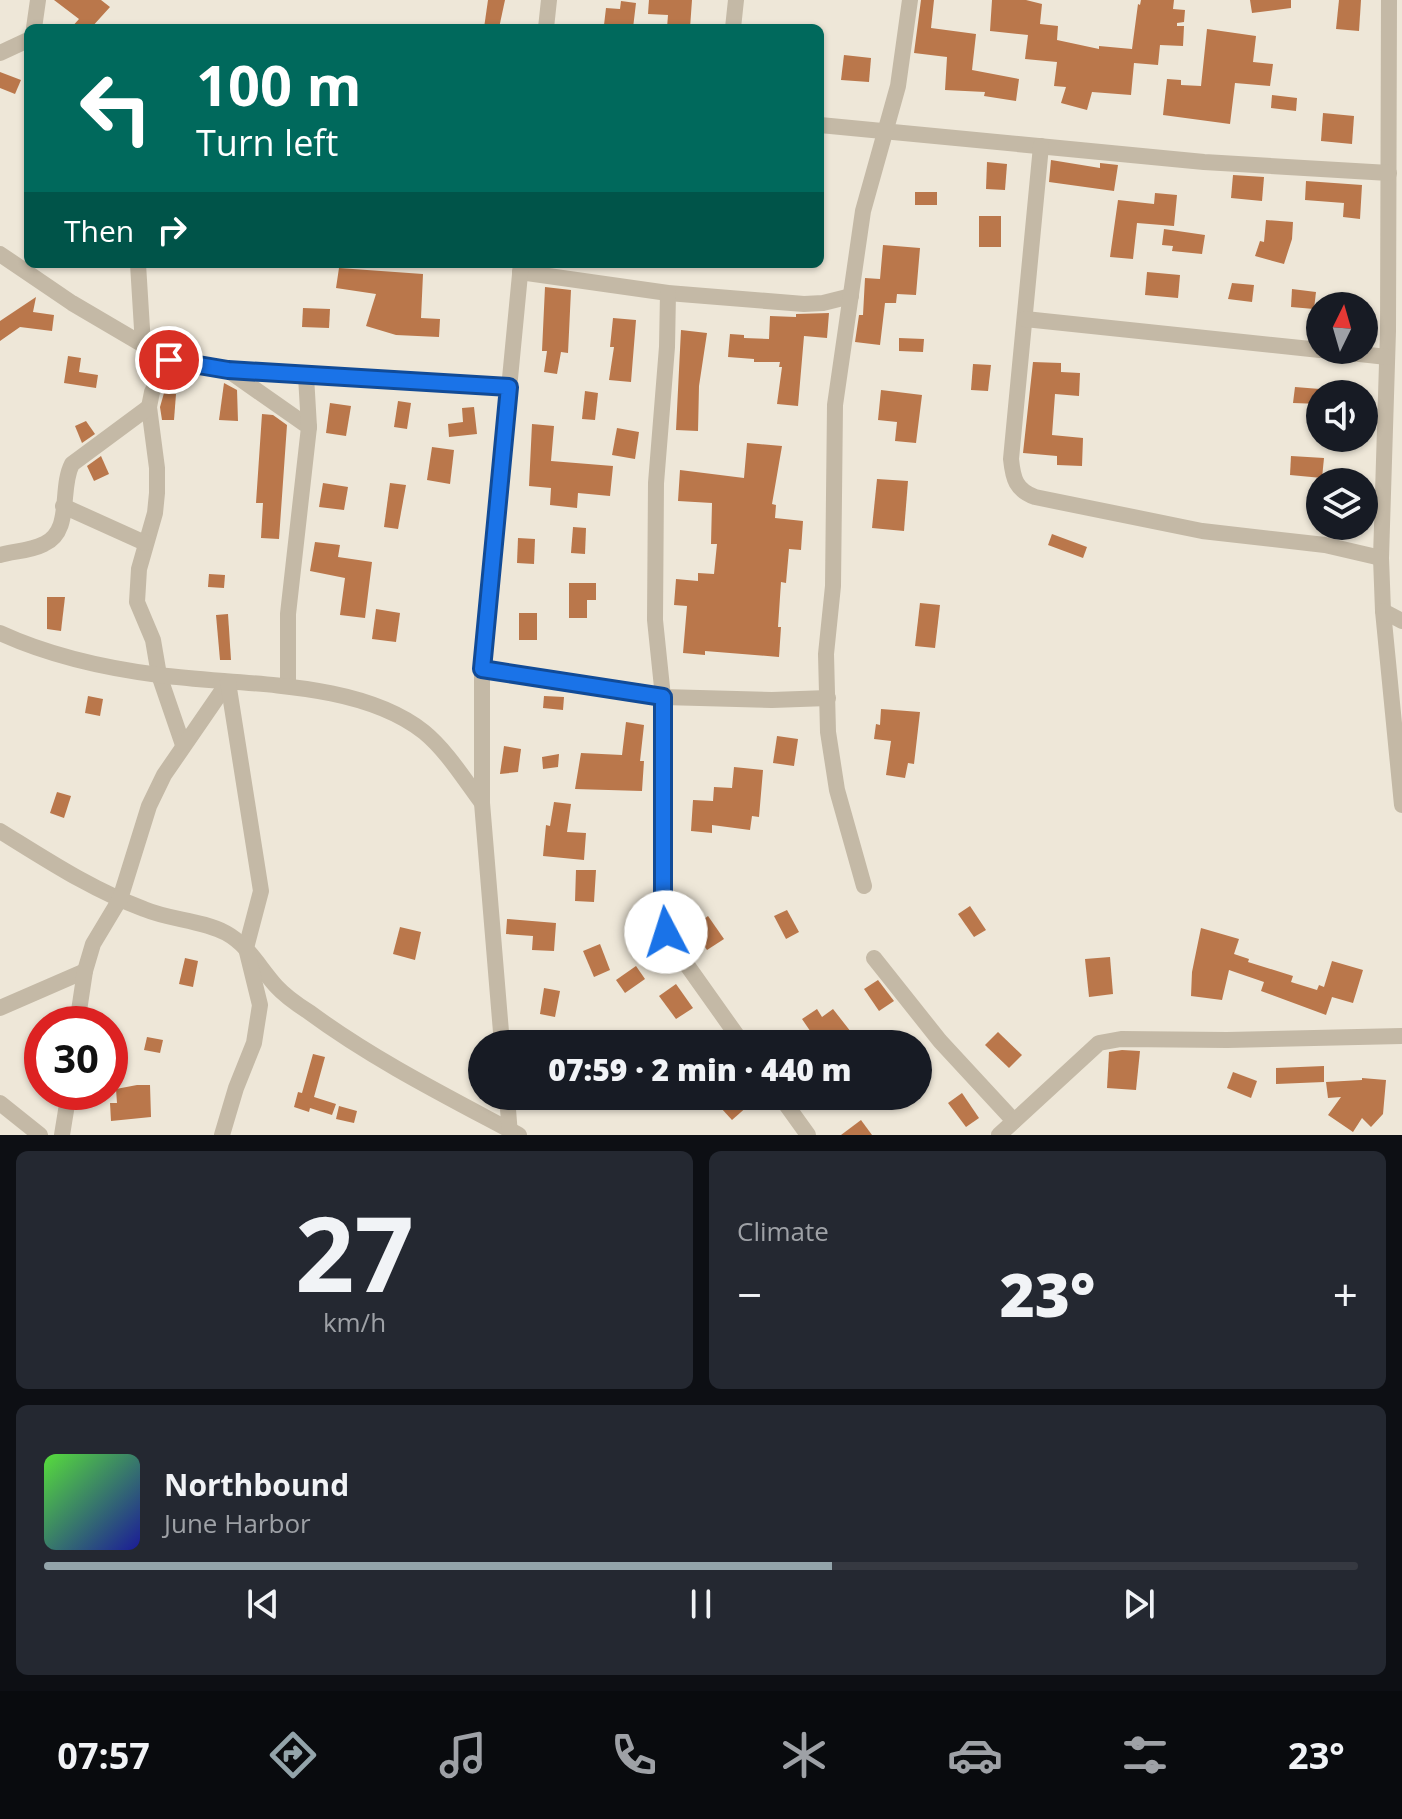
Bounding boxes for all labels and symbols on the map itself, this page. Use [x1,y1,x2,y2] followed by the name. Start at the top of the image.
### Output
[1306,292,1378,364] north arrow
[135,326,203,394] pin
[624,890,708,974] position arrow
[24,1006,128,1110] speed limit sign: 30

